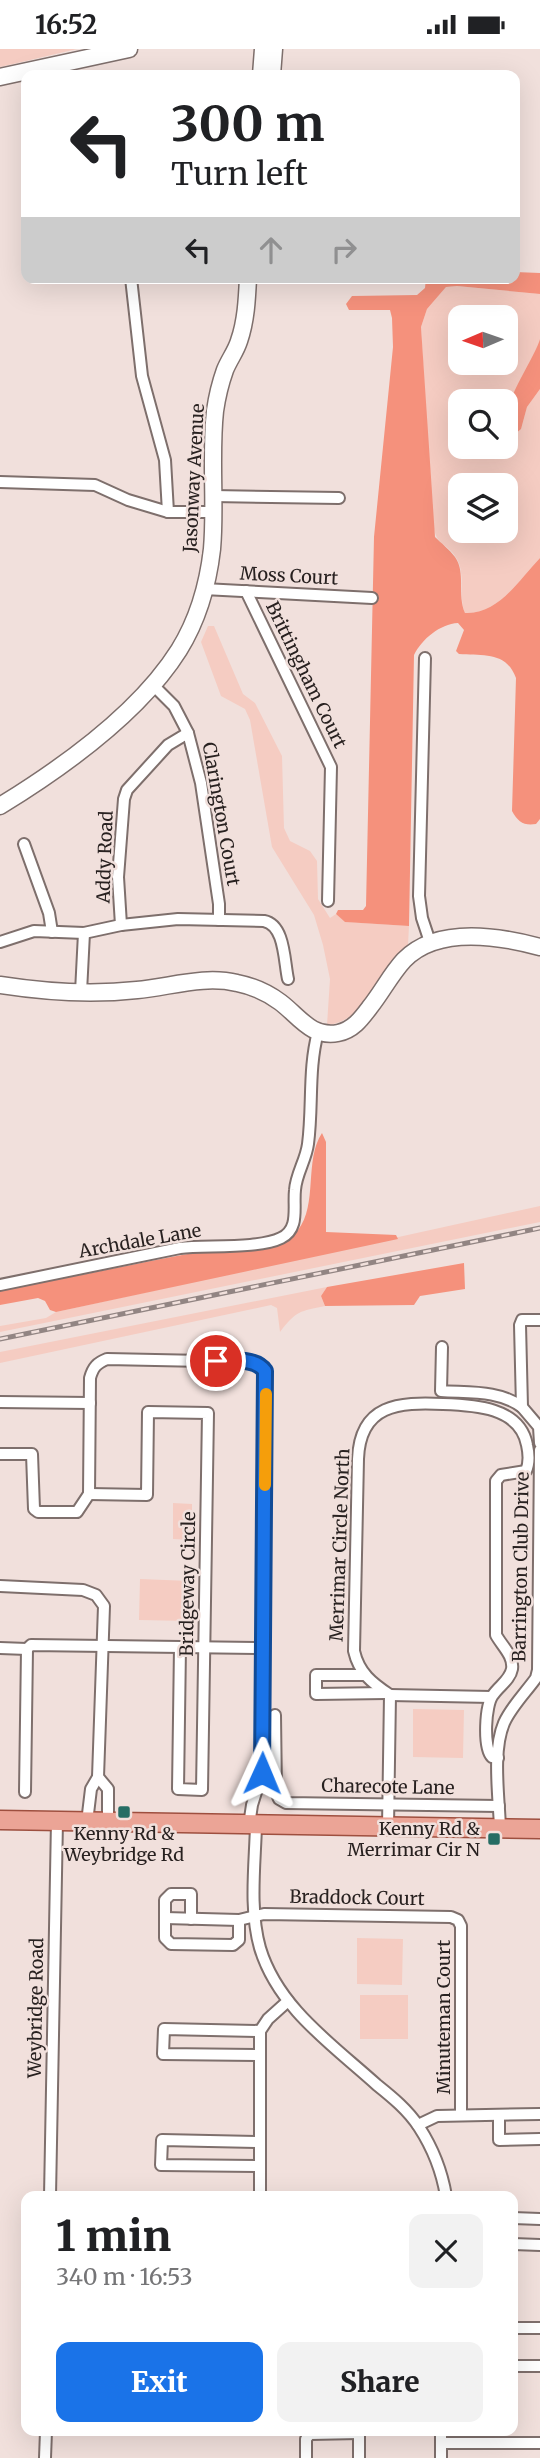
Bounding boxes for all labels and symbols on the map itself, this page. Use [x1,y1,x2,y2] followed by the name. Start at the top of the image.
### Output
[448,305,518,375] north arrow
[178,403,209,554] street label: Jasonway Avenue
[239,561,339,590] street label: Moss Court
[261,598,352,752] street label: Brittingham Court
[198,740,245,888] street label: Clarington Court
[91,810,118,905] street label: Addy Road
[76,1218,203,1263] street label: Archdale Lane
[186,1331,246,1391] pin
[325,1448,354,1642] street label: Merrimar Circle North
[507,1472,534,1662] street label: Barrington Club Drive
[175,1511,200,1657] street label: Bridgeway Circle
[225,1736,299,1810] position arrow
[321,1774,455,1799] street label: Charecote Lane
[116,1804,132,1820] marker: Kenny Rd & Weybridge Rd
[347,1817,480,1861] place label: Kenny Rd & Merrimar Cir N
[63,1822,184,1866] place label: Kenny Rd & Weybridge Rd
[486,1831,502,1847] marker: Kenny Rd & Merrimar Cir N
[289,1885,425,1910] street label: Braddock Court
[23,1937,48,2079] street label: Weybridge Road
[432,1940,455,2094] street label: Minuteman Court

